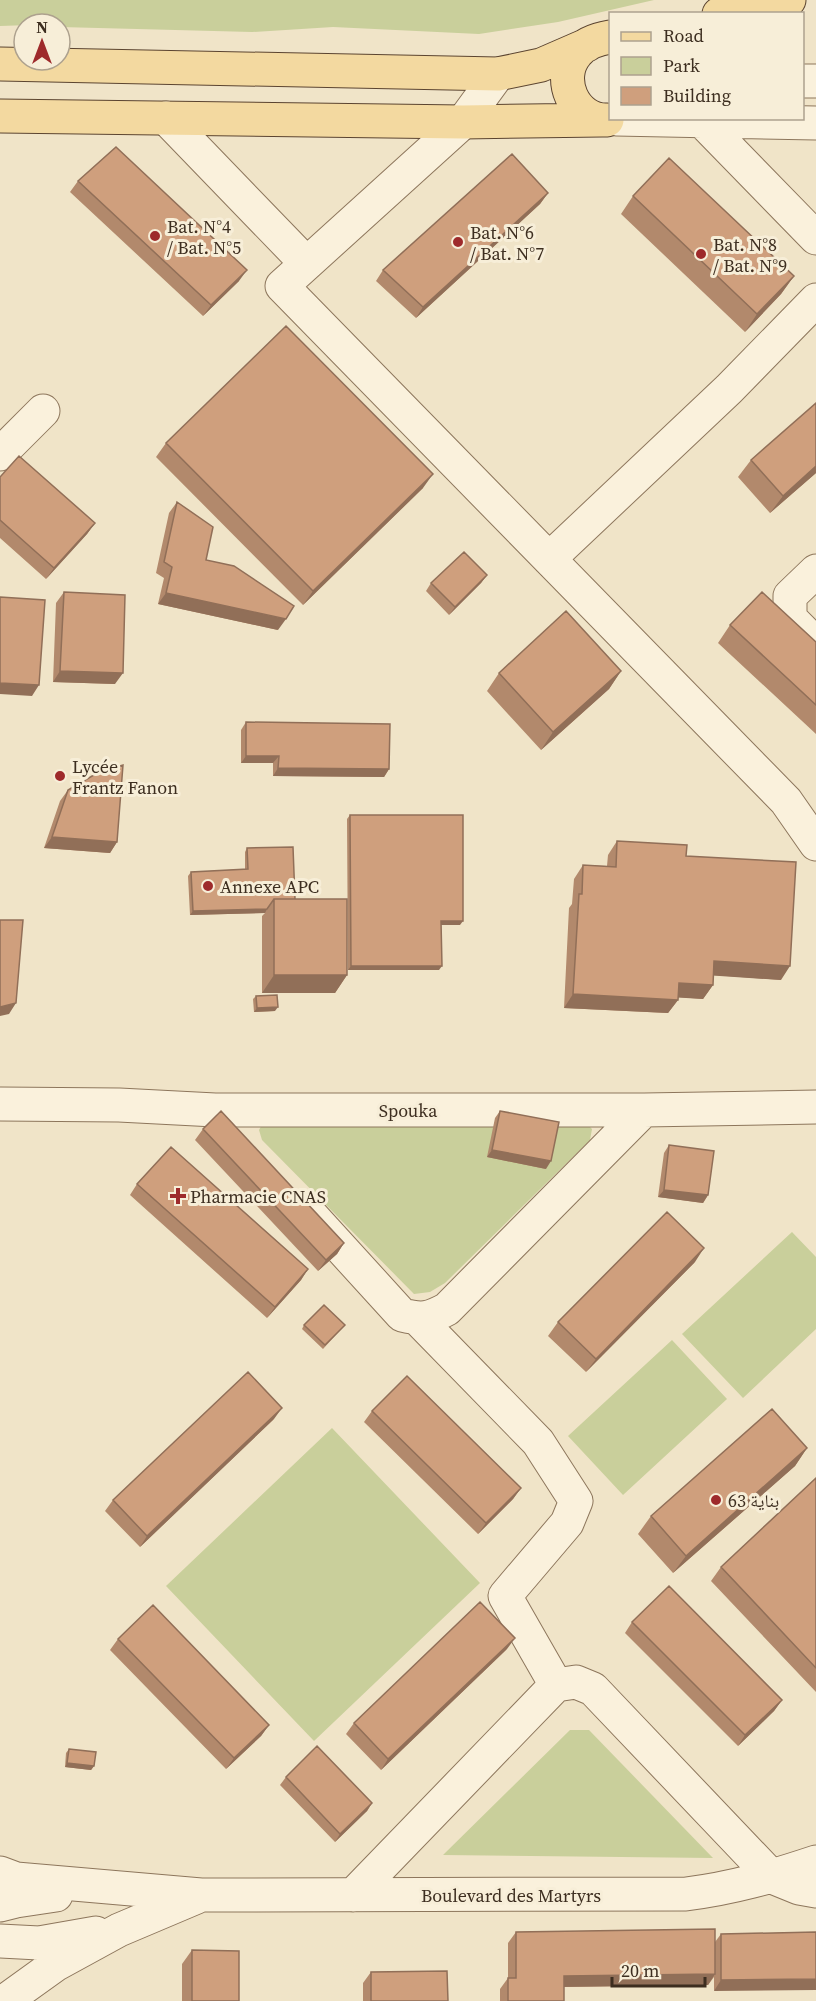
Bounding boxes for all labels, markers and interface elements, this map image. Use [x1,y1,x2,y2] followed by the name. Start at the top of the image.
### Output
[12,12,72,72] north arrow
[609,12,804,120] legend
[36,16,48,38] text: N
[663,23,704,48] text: Road
[663,53,700,78] text: Park
[663,83,731,108] text: Building
[167,214,241,260] place label: Bat. N°4 / Bat. N°5
[470,220,544,266] place label: Bat. N°6 / Bat. N°7
[148,229,162,243] marker: Bat. N°4 / Bat. N°5
[713,232,787,278] place label: Bat. N°8 / Bat. N°9
[451,235,465,249] marker: Bat. N°6 / Bat. N°7
[694,247,708,261] marker: Bat. N°8 / Bat. N°9
[72,754,178,800] place label: Lycée Frantz Fanon
[53,769,67,783] marker: Lycée Frantz Fanon
[220,874,319,899] place label: Annexe APC
[201,879,215,893] marker: Annexe APC
[379,1098,438,1123] street label: Spouka
[190,1184,326,1209] place label: Pharmacie CNAS
[171,1189,185,1203] marker: Pharmacie CNAS
[728,1488,779,1513] place label: بناية 63
[709,1493,723,1507] marker: بناية 63
[421,1883,601,1908] street label: Boulevard des Martyrs
[612,1950,705,1988] scale bar
[621,1958,659,1983] text: 20 m

